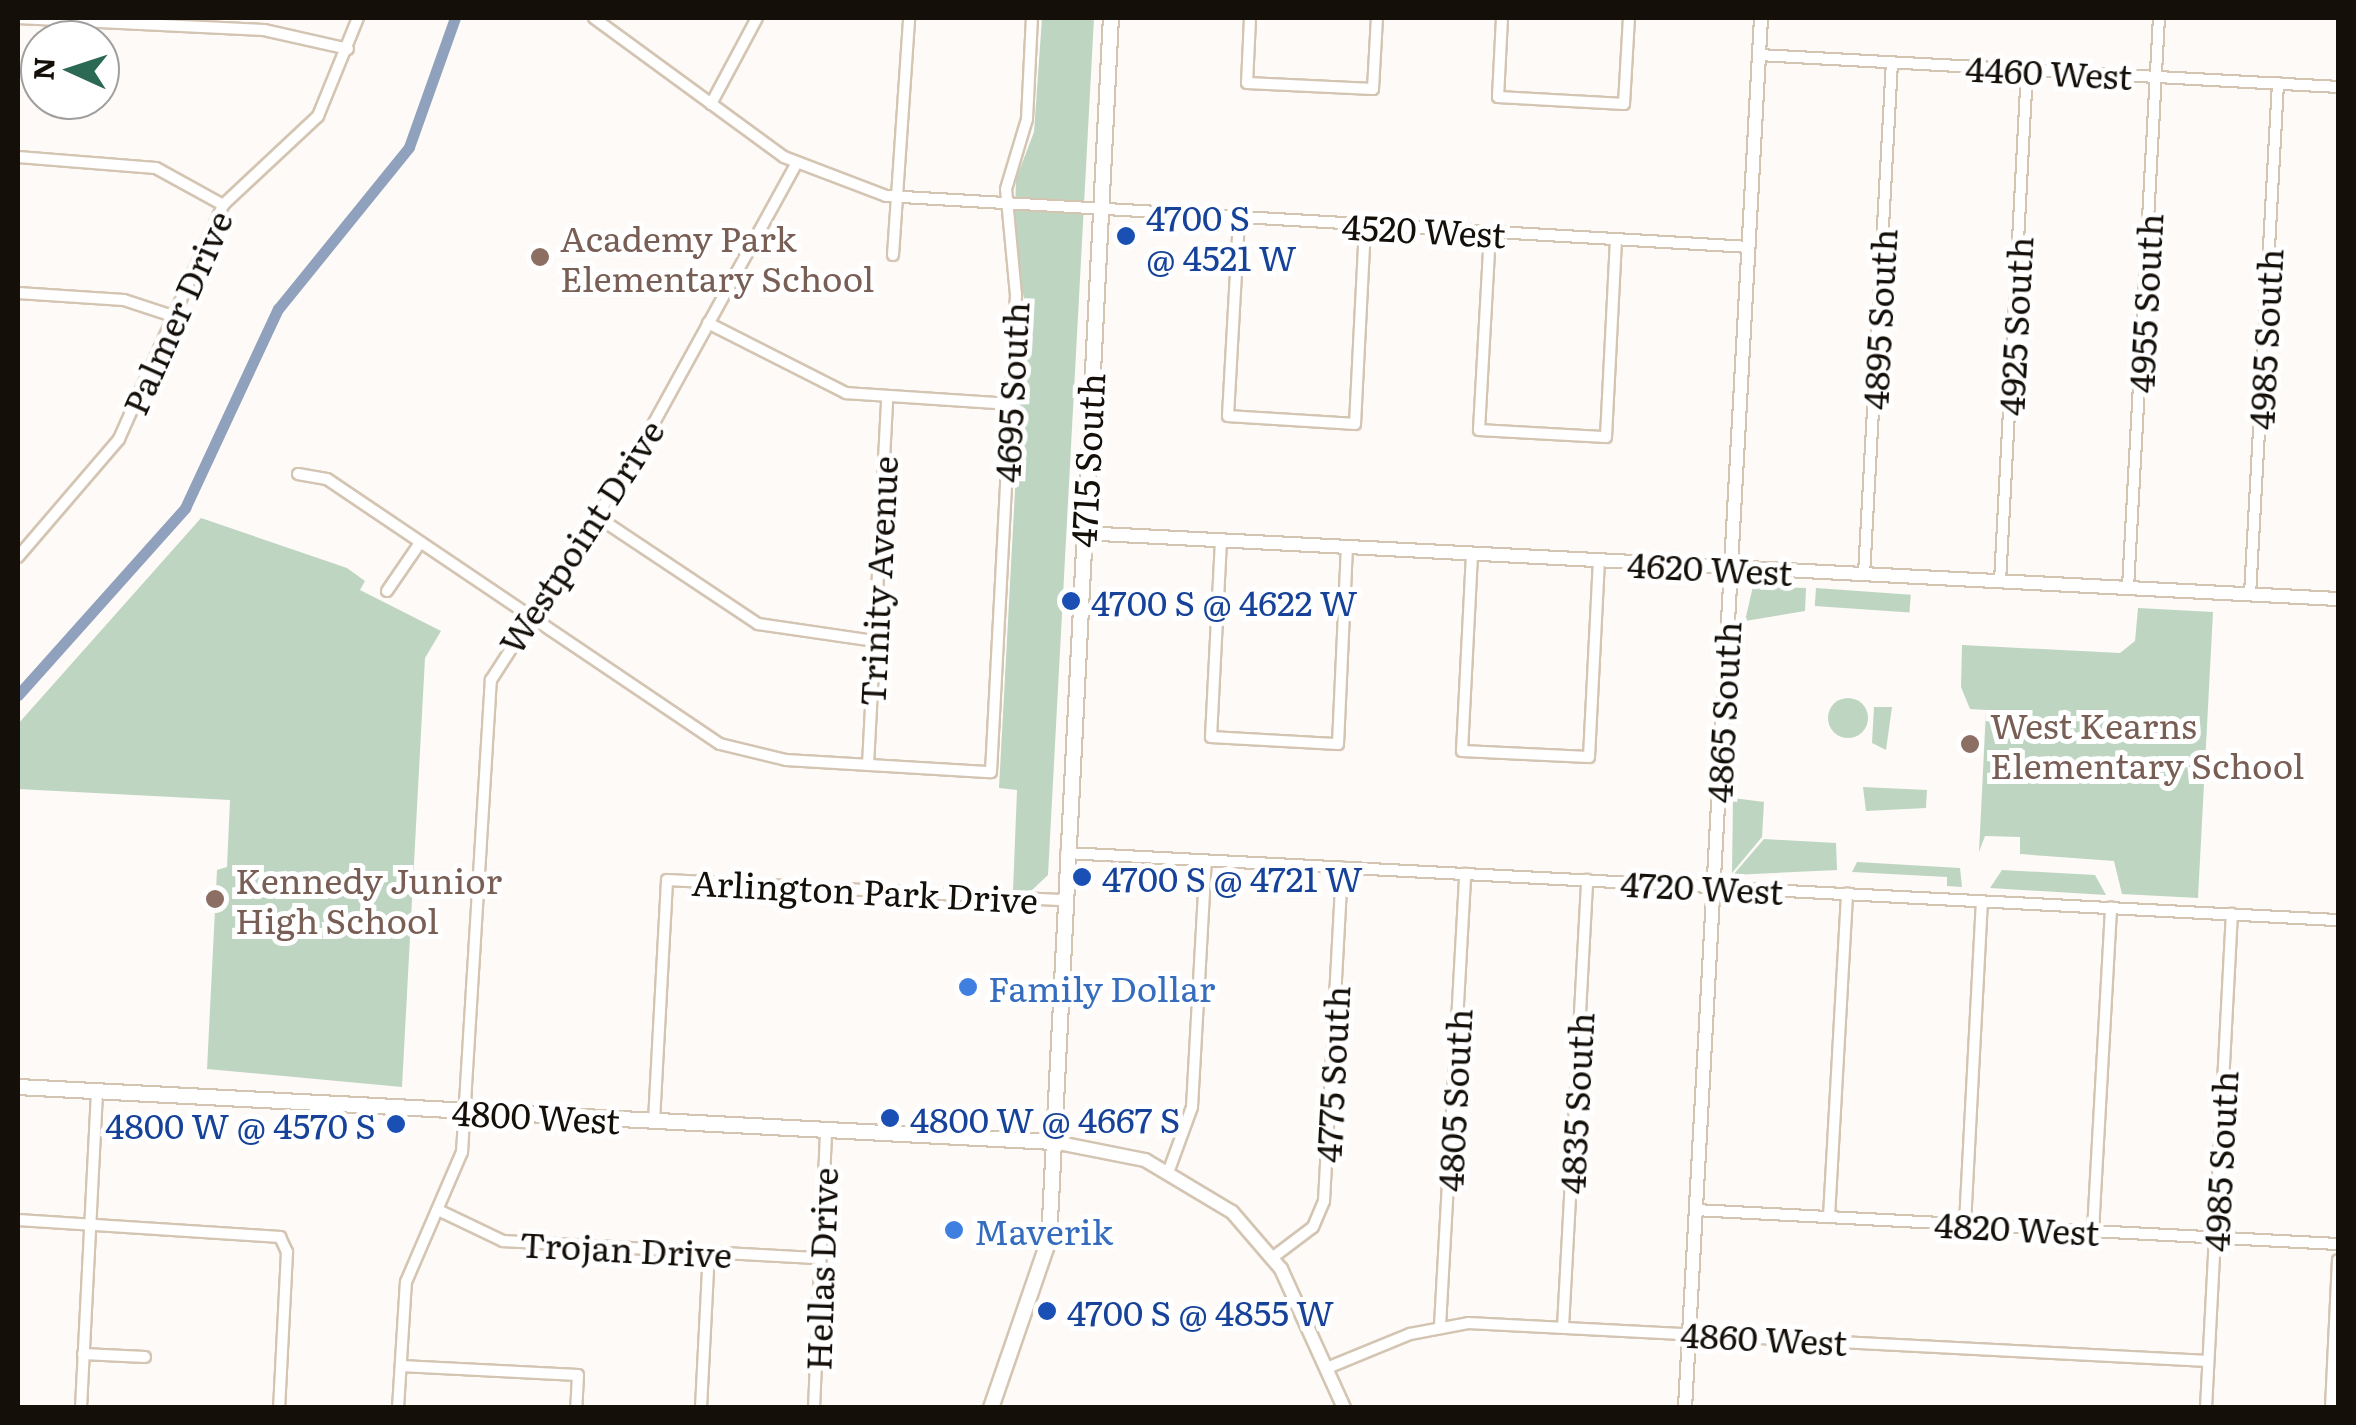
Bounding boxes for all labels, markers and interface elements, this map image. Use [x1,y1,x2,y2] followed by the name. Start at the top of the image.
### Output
[20,20,120,120] north arrow
[1965,46,2133,96] street label: 4460 West
[20,56,64,81] text: N
[1146,195,1297,277] place label: 4700 S @ 4521 W
[112,204,240,420] street label: Palmer Drive
[1341,204,1507,254] street label: 4520 West
[2118,212,2170,394] street label: 4955 South
[560,216,874,298] place label: Academy Park Elementary School
[1115,225,1137,247] marker: 4700 S @ 4521 W
[1852,227,1904,411] street label: 4895 South
[1988,235,2040,417] street label: 4925 South
[529,246,551,268] marker: Academy Park Elementary School
[2238,247,2290,431] street label: 4985 South
[984,301,1036,483] street label: 4695 South
[1060,372,1112,548] street label: 4715 South
[489,411,671,661] street label: Westpoint Drive
[849,455,905,707] street label: Trinity Avenue
[1626,542,1794,592] street label: 4620 West
[1091,580,1358,622] place label: 4700 S @ 4622 W
[1060,590,1082,612] marker: 4700 S @ 4622 W
[1696,620,1748,804] street label: 4865 South
[1990,703,2304,785] place label: West Kearns Elementary School
[1959,733,1981,755] marker: West Kearns Elementary School
[1102,856,1363,898] place label: 4700 S @ 4721 W
[235,858,502,940] place label: Kennedy Junior High School
[691,860,1039,920] street label: Arlington Park Drive
[1619,861,1785,911] street label: 4720 West
[1071,866,1093,888] marker: 4700 S @ 4721 W
[204,888,226,910] marker: Kennedy Junior High School
[988,966,1215,1008] place label: Family Dollar
[957,976,979,998] marker: Family Dollar
[1305,984,1357,1164] street label: 4775 South
[1427,1007,1479,1193] street label: 4805 South
[1549,1011,1601,1195] street label: 4835 South
[2193,1069,2245,1253] street label: 4985 South
[451,1090,621,1140] street label: 4800 West
[910,1097,1181,1139] place label: 4800 W @ 4667 S
[105,1103,376,1145] place label: 4800 W @ 4570 S
[879,1107,901,1129] marker: 4800 W @ 4667 S
[385,1113,407,1135] marker: 4800 W @ 4570 S
[795,1167,845,1371] street label: Hellas Drive
[1933,1202,2101,1252] street label: 4820 West
[974,1209,1113,1251] place label: Maverik
[943,1219,965,1241] marker: Maverik
[519,1221,733,1275] street label: Trojan Drive
[1067,1290,1334,1332] place label: 4700 S @ 4855 W
[1036,1300,1058,1322] marker: 4700 S @ 4855 W
[1680,1312,1848,1362] street label: 4860 West

